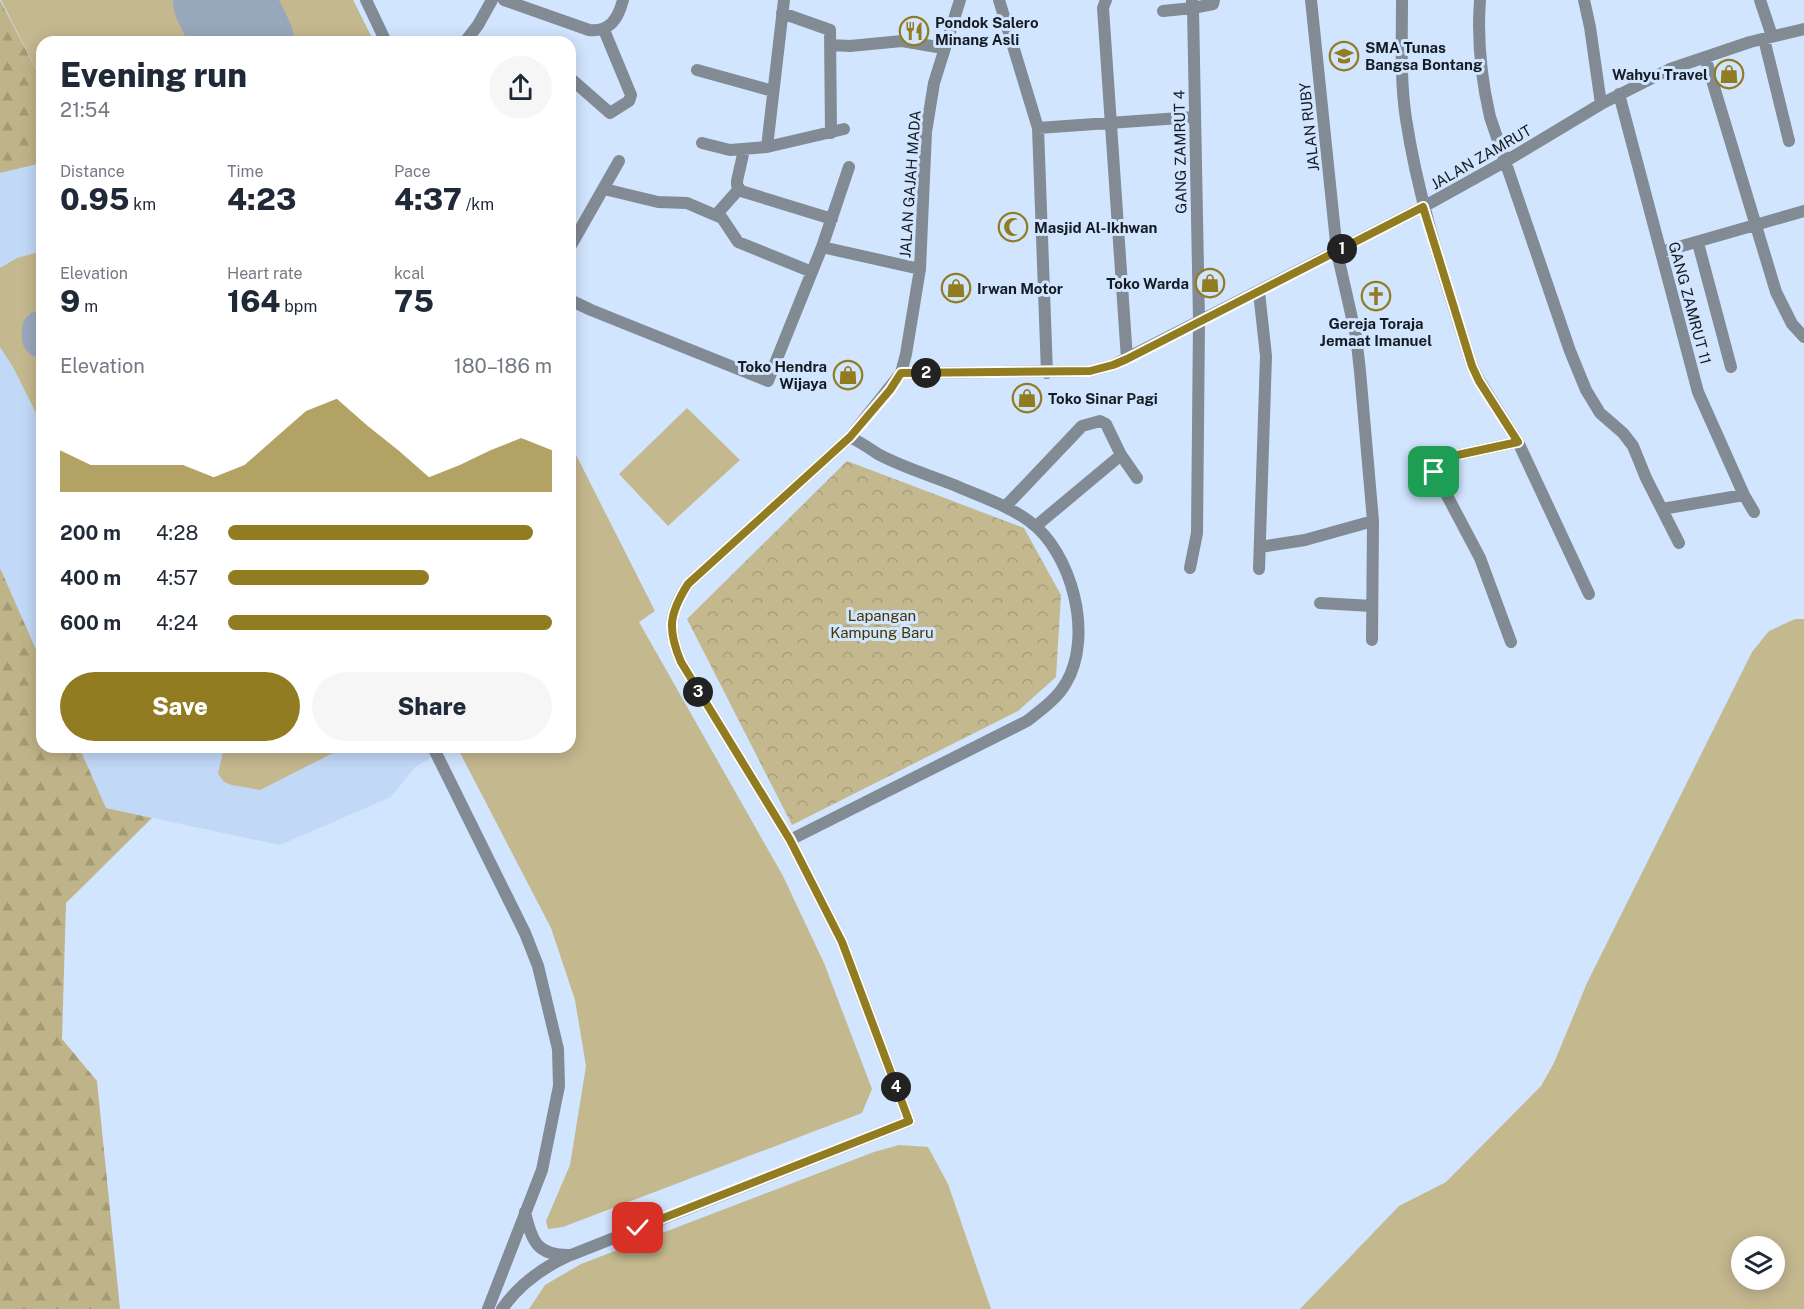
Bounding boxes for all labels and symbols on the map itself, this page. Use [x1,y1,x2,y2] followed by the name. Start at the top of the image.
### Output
[935,14,1039,48] place label: Pondok Salero Minang Asli
[898,15,930,47] restaurant icon: Pondok Salero Minang Asli
[1365,39,1483,73] place label: SMA Tunas Bangsa Bontang
[1328,40,1360,72] school or university icon: SMA Tunas Bangsa Bontang
[1713,58,1745,90] shop icon: Wahyu Travel
[1612,66,1708,83] place label: Wahyu Travel
[1296,82,1322,172] street label: JALAN RUBY
[1170,90,1190,214] street label: GANG ZAMRUT 4
[896,109,924,258] street label: JALAN GAJAH MADA
[1428,121,1534,193] street label: JALAN ZAMRUT
[997,211,1029,243] mosque icon: Masjid Al-Ikhwan
[1034,219,1157,236] place label: Masjid Al-Ikhwan
[1327,234,1357,264] pin: 1
[1665,240,1715,366] street label: GANG ZAMRUT 11
[1194,267,1226,299] shop icon: Toko Warda
[940,272,972,304] shop icon: Irwan Motor
[1106,275,1189,292] place label: Toko Warda
[977,280,1063,297] place label: Irwan Motor
[1360,280,1392,312] church icon: Gereja Toraja Jemaat Imanuel
[1320,315,1432,349] place label: Gereja Toraja Jemaat Imanuel
[737,358,827,392] place label: Toko Hendra Wijaya
[911,358,941,388] pin: 2
[832,359,864,391] shop icon: Toko Hendra Wijaya
[1011,382,1043,414] shop icon: Toko Sinar Pagi
[1048,390,1158,407] place label: Toko Sinar Pagi
[1408,446,1459,497] pin
[830,607,934,641] park label: Lapangan Kampung Baru
[683,677,713,707] pin: 3
[881,1072,911,1102] pin: 4
[612,1202,663,1253] pin

